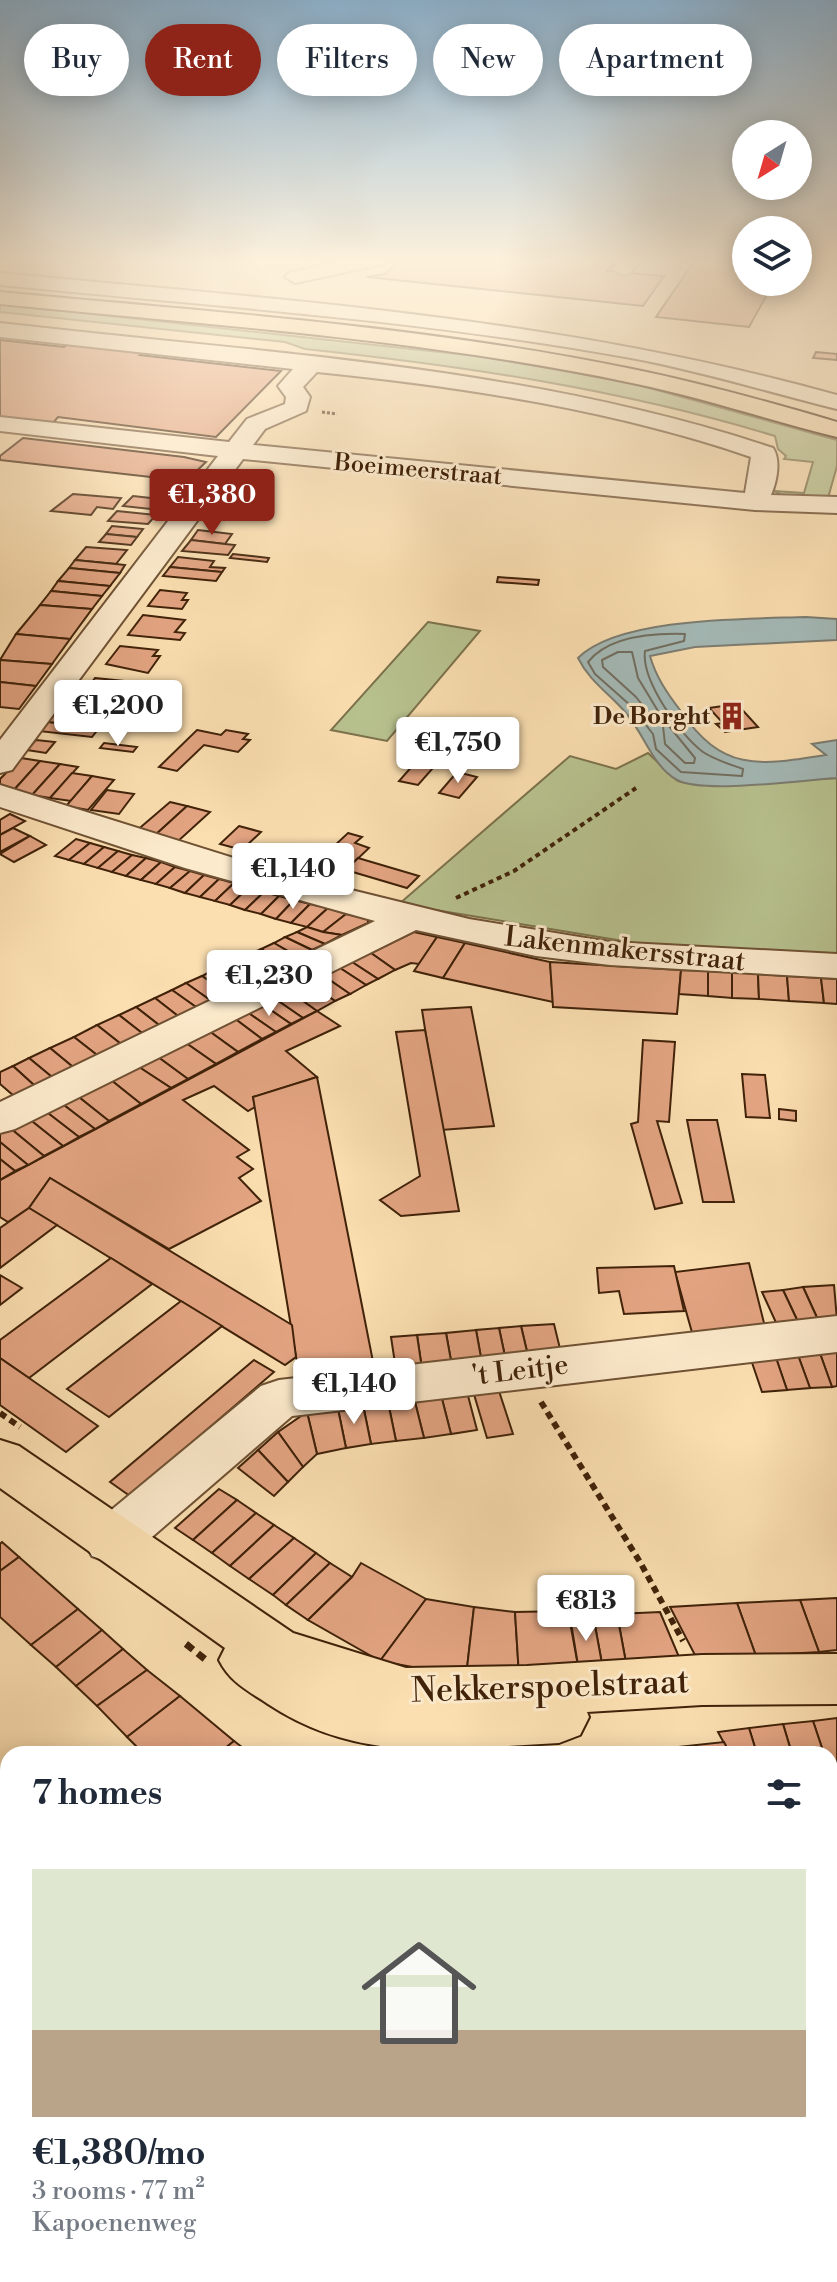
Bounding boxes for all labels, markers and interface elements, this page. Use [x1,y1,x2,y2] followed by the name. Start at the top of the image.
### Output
[24,24,129,96] chip: Buy
[145,24,261,96] chip: Rent
[277,24,417,96] chip: Filters
[433,24,543,96] chip: New
[559,24,752,96] chip: Apartment
[732,120,812,200] north arrow
[732,120,812,296] map controls
[732,216,812,296] button: layers
[332,448,504,492] street label: Boeimeerstraat
[147,469,277,537] pin: €1,380
[168,479,256,511] text: €1,380
[53,680,183,748] pin: €1,200
[72,690,164,722] text: €1,200
[717,701,747,731] building icon: De Borght
[593,702,711,732] place label: De Borght
[393,717,523,785] pin: €1,750
[414,727,502,759] text: €1,750
[228,843,358,911] pin: €1,140
[250,853,336,885] text: €1,140
[503,919,747,980] street label: Lakenmakersstraat
[204,950,334,1018] pin: €1,230
[225,960,313,992] text: €1,230
[470,1347,570,1394] street label: 't Leitje
[289,1358,419,1426] pin: €1,140
[311,1368,397,1400] text: €1,140
[539,1575,633,1643] pin: €813
[555,1585,617,1617] text: €813
[410,1661,690,1713] street label: Nekkerspoelstraat
[762,1772,806,1816] icon: filters
[32,1773,162,1815] text: 7 homes
[347,1921,491,2065] icon: home
[32,2133,206,2175] text: €1,380/mo
[32,2175,204,2207] text: 3 rooms · 77 m²
[32,2207,196,2239] text: Kapoenenweg

